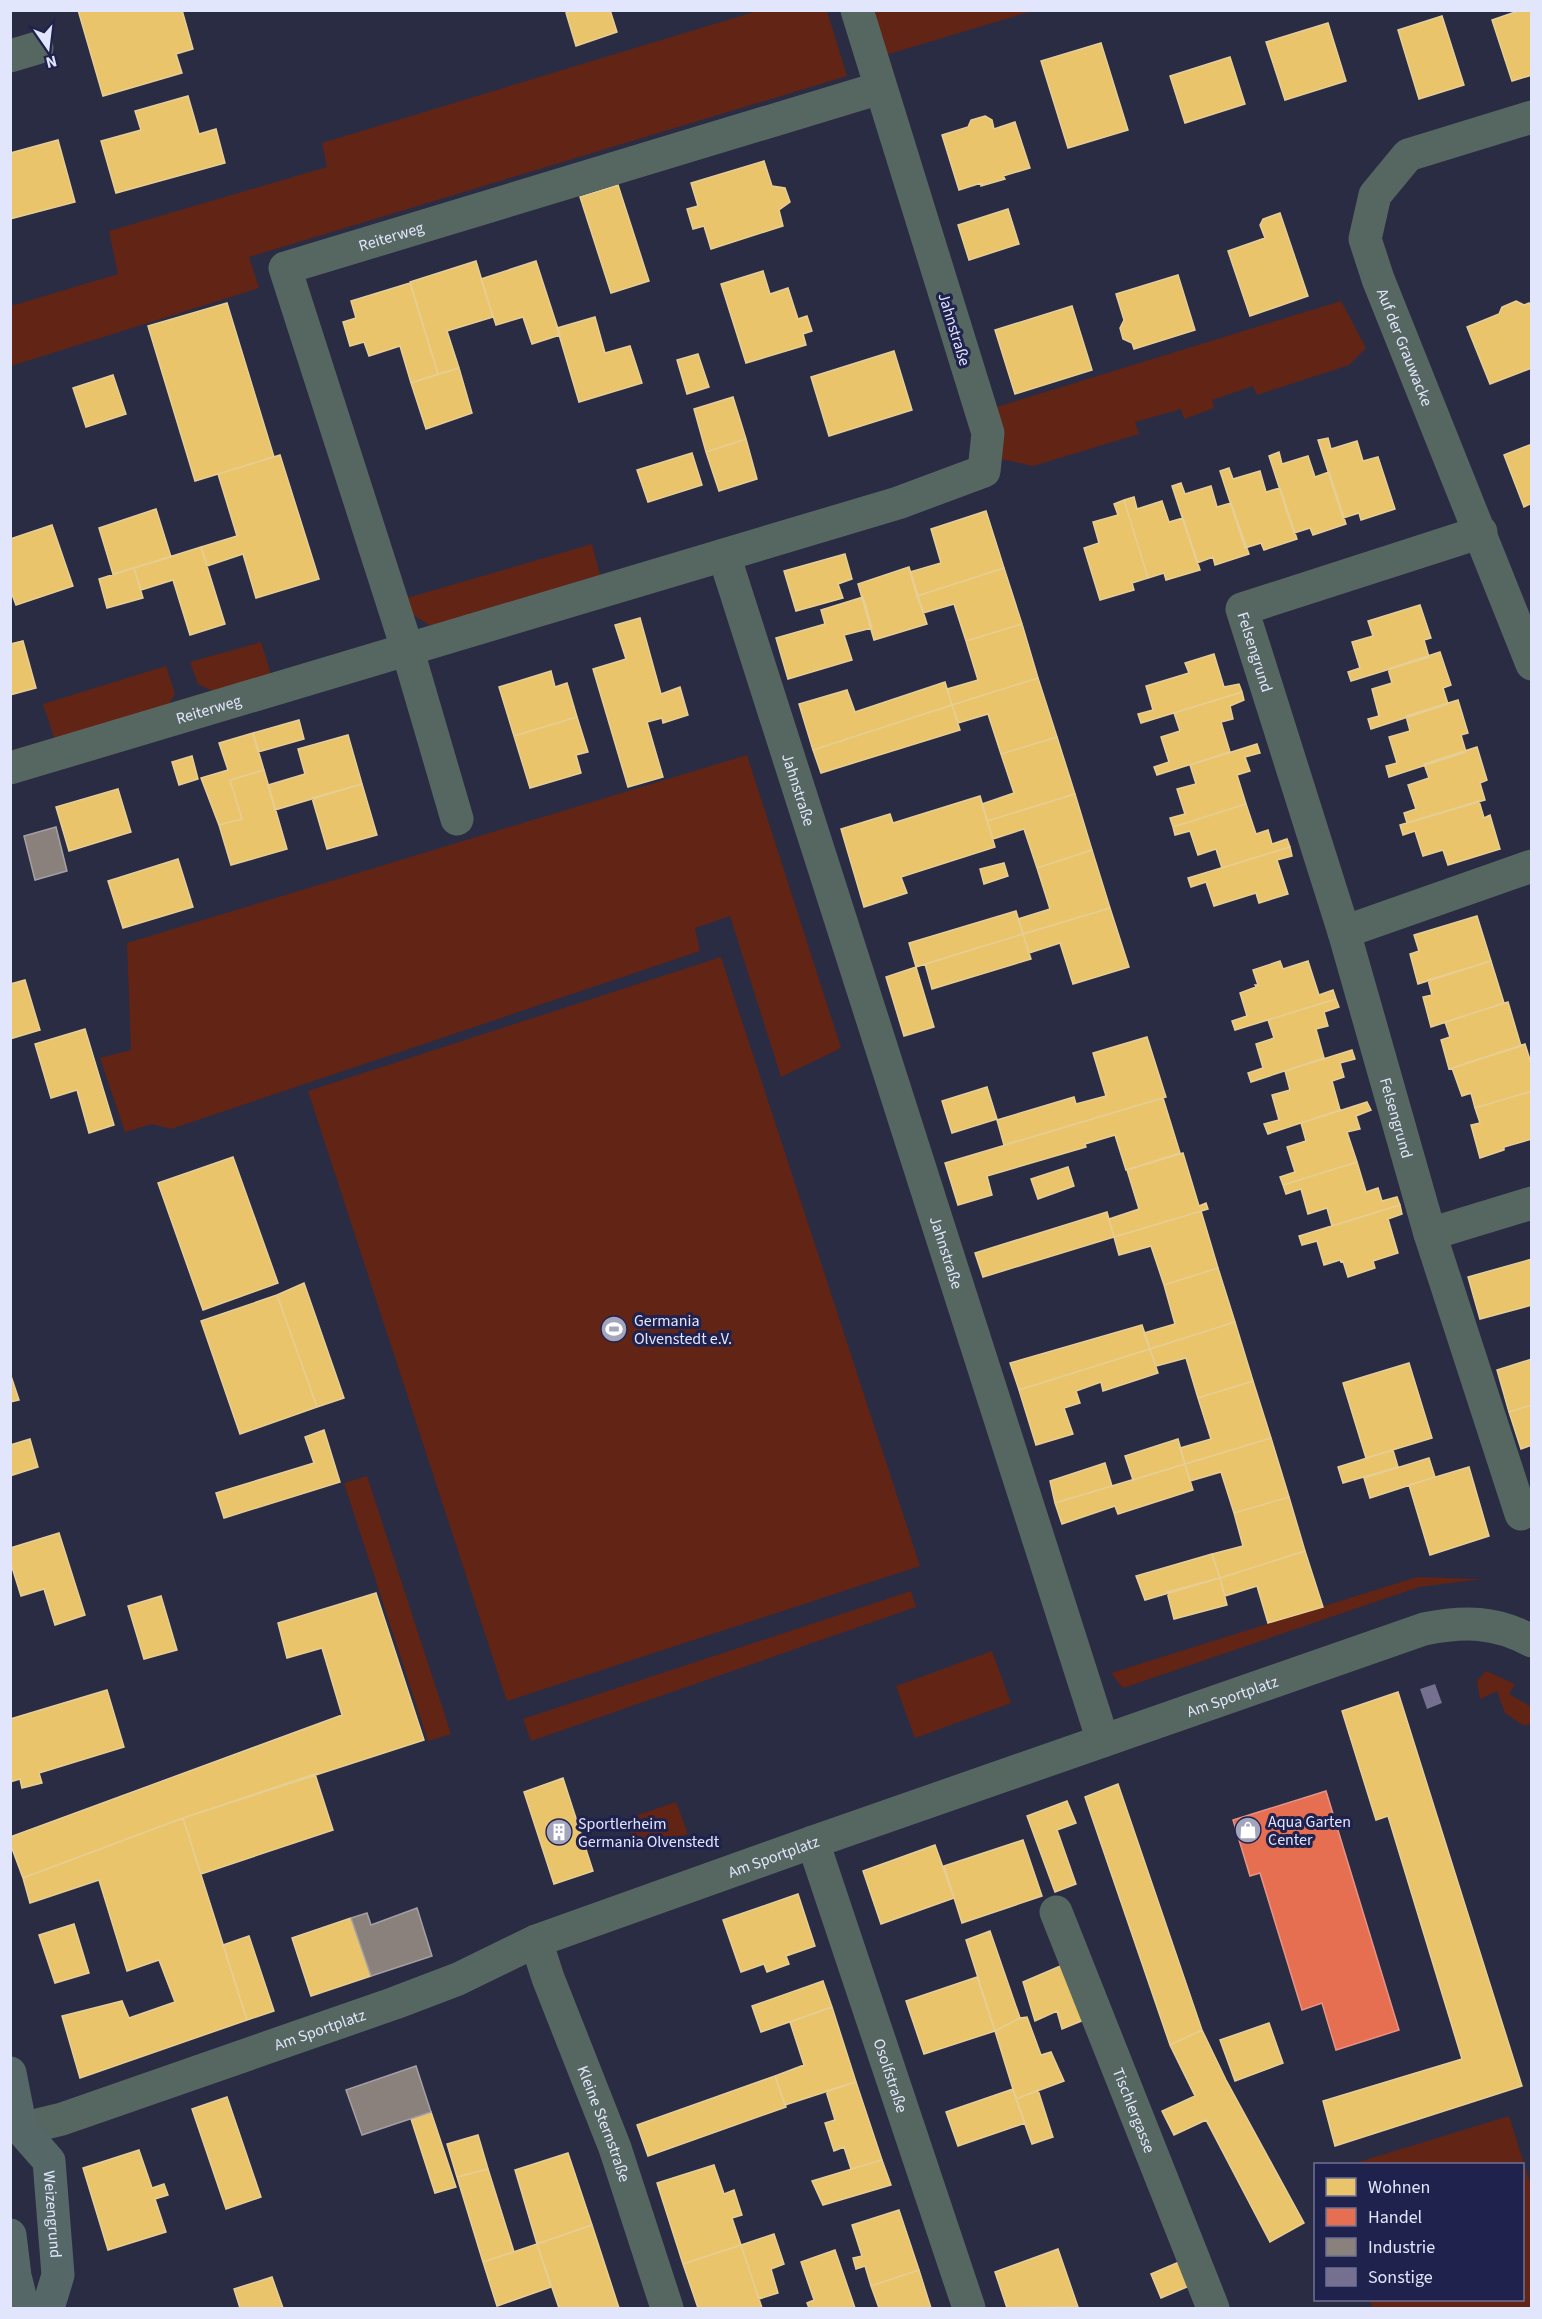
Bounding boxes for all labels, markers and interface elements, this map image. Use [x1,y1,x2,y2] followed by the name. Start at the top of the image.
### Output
[18,18,78,78] north arrow
[44,50,59,74] text: N
[356,217,427,257] street label: Reiterweg
[1371,285,1438,410] street label: Auf der Grauwacke
[933,290,976,369] street label: Jahnstraße
[1232,609,1278,695] street label: Felsengrund
[173,690,244,730] street label: Reiterweg
[776,750,820,829] street label: Jahnstraße
[1374,1075,1418,1161] street label: Felsengrund
[924,1213,968,1292] street label: Jahnstraße
[634,1310,732,1350] place label: Germania Olvenstedt e.V.
[599,1314,629,1344] sports icon: Germania Olvenstedt e.V.
[1184,1671,1281,1723] street label: Am Sportplatz
[1268,1811,1351,1851] place label: Aqua Garten Center
[578,1813,720,1853] place label: Sportlerheim Germania Olvenstedt
[1233,1815,1263,1845] shop icon: Aqua Garten Center
[544,1817,574,1847] building icon: Sportlerheim Germania Olvenstedt
[725,1831,822,1884] street label: Am Sportplatz
[271,2004,369,2056] street label: Am Sportplatz
[867,2036,913,2116] street label: Osolfstraße
[572,2062,635,2185] street label: Kleine Sternstraße
[1107,2065,1160,2156] street label: Tischlergasse
[1314,2163,1524,2301] legend
[38,2170,67,2259] street label: Weizengrund
[1368,2175,1430,2200] text: Wohnen
[1368,2205,1422,2230] text: Handel
[1368,2235,1435,2260] text: Industrie
[1368,2265,1433,2290] text: Sonstige

